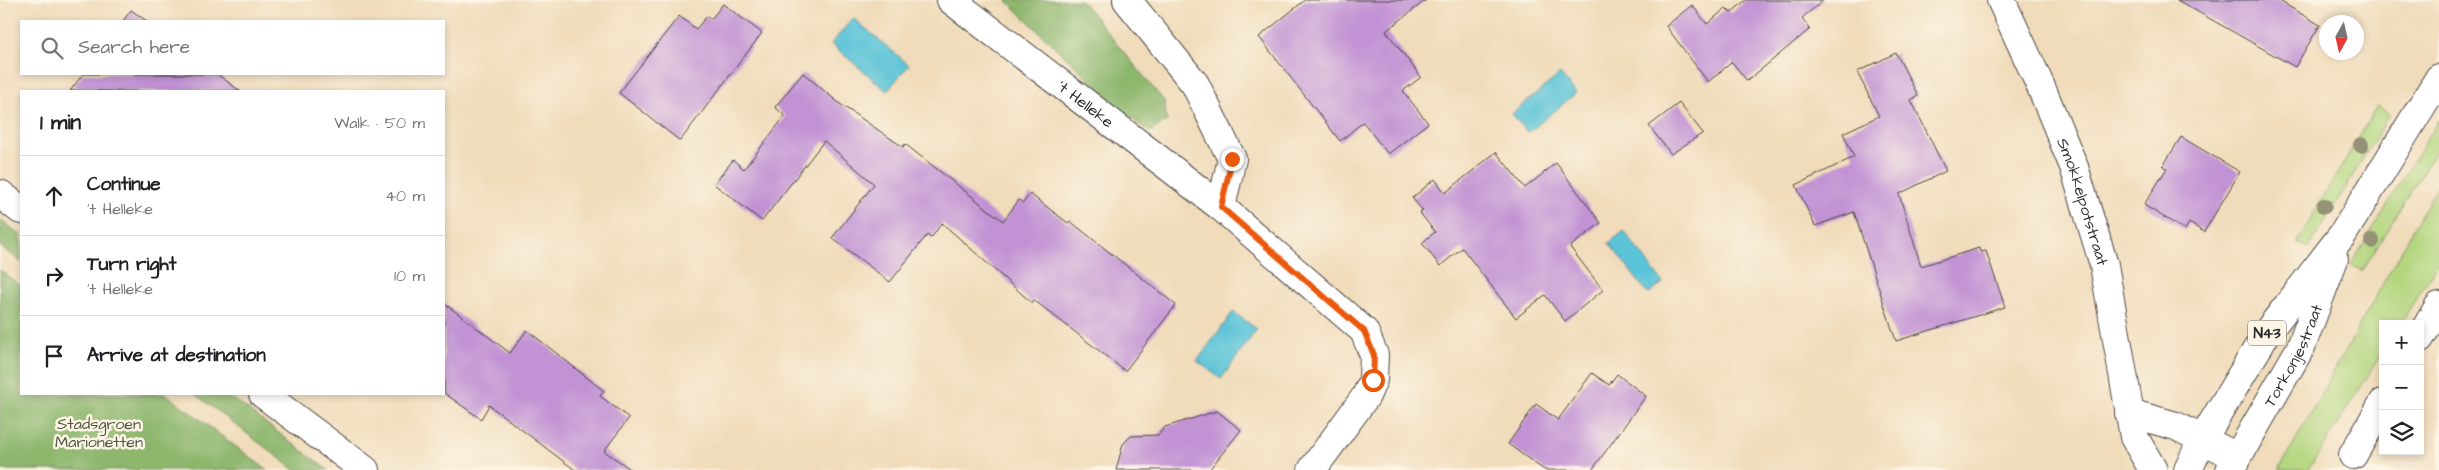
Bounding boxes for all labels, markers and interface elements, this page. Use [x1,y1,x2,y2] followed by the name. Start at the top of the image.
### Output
[2319,15,2364,60] north arrow
[20,20,445,75] search box
[38,34,66,62] icon: search
[78,34,190,61] text: Search here
[1052,75,1118,133] street label: 't Helleke
[40,108,81,137] text: 1 min
[334,112,425,134] text: Walk · 50 m
[2051,135,2114,269] street label: Smokkelpotstraat
[1221,148,1244,171] route end
[87,171,161,198] text: Continue
[40,182,68,210] icon: ahead
[385,185,425,207] text: 40 m
[87,198,153,220] text: 't Helleke
[87,251,176,278] text: Turn right
[40,262,68,290] icon: right
[394,265,425,287] text: 10 m
[87,278,153,300] text: 't Helleke
[2259,301,2328,411] street label: Torkonjestraat
[2248,320,2286,346] road number: N43
[2379,320,2424,455] map controls
[2379,320,2424,365] button: +
[40,342,68,370] icon: arrive
[87,342,266,369] text: Arrive at destination
[2379,365,2424,410] button: −
[1362,369,1385,392] route start
[2379,410,2424,455] button: layers
[55,413,143,453] park label: Stadsgroen Marionetten

